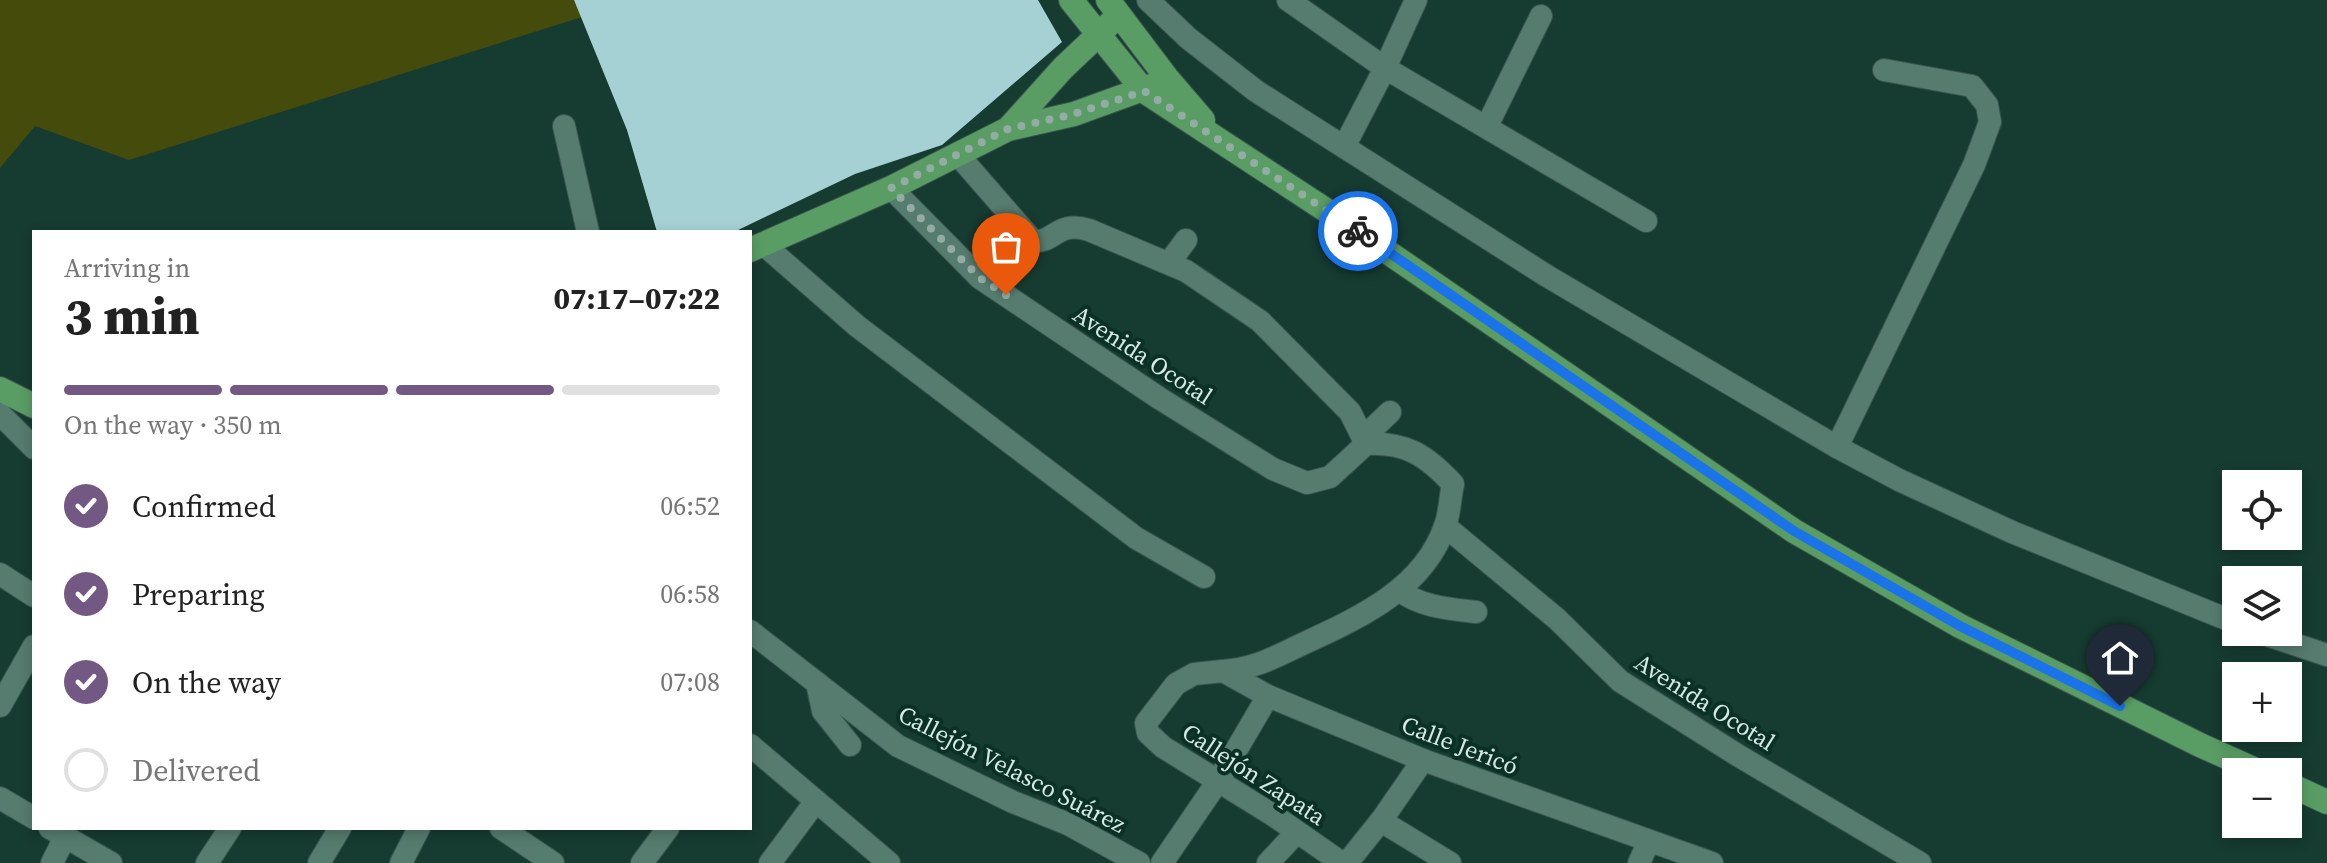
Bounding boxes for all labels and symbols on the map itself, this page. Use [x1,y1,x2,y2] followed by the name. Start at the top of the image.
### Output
[1318,191,1398,271] courier
[972,213,1040,295] pin
[1067,298,1219,412] street label: Avenida Ocotal
[2086,624,2154,706] pin
[1628,646,1782,758] street label: Avenida Ocotal
[893,697,1131,841] street label: Callejón Velasco Suárez
[1397,708,1523,782] street label: Calle Jericó
[1176,715,1333,833] street label: Callejón Zapata

